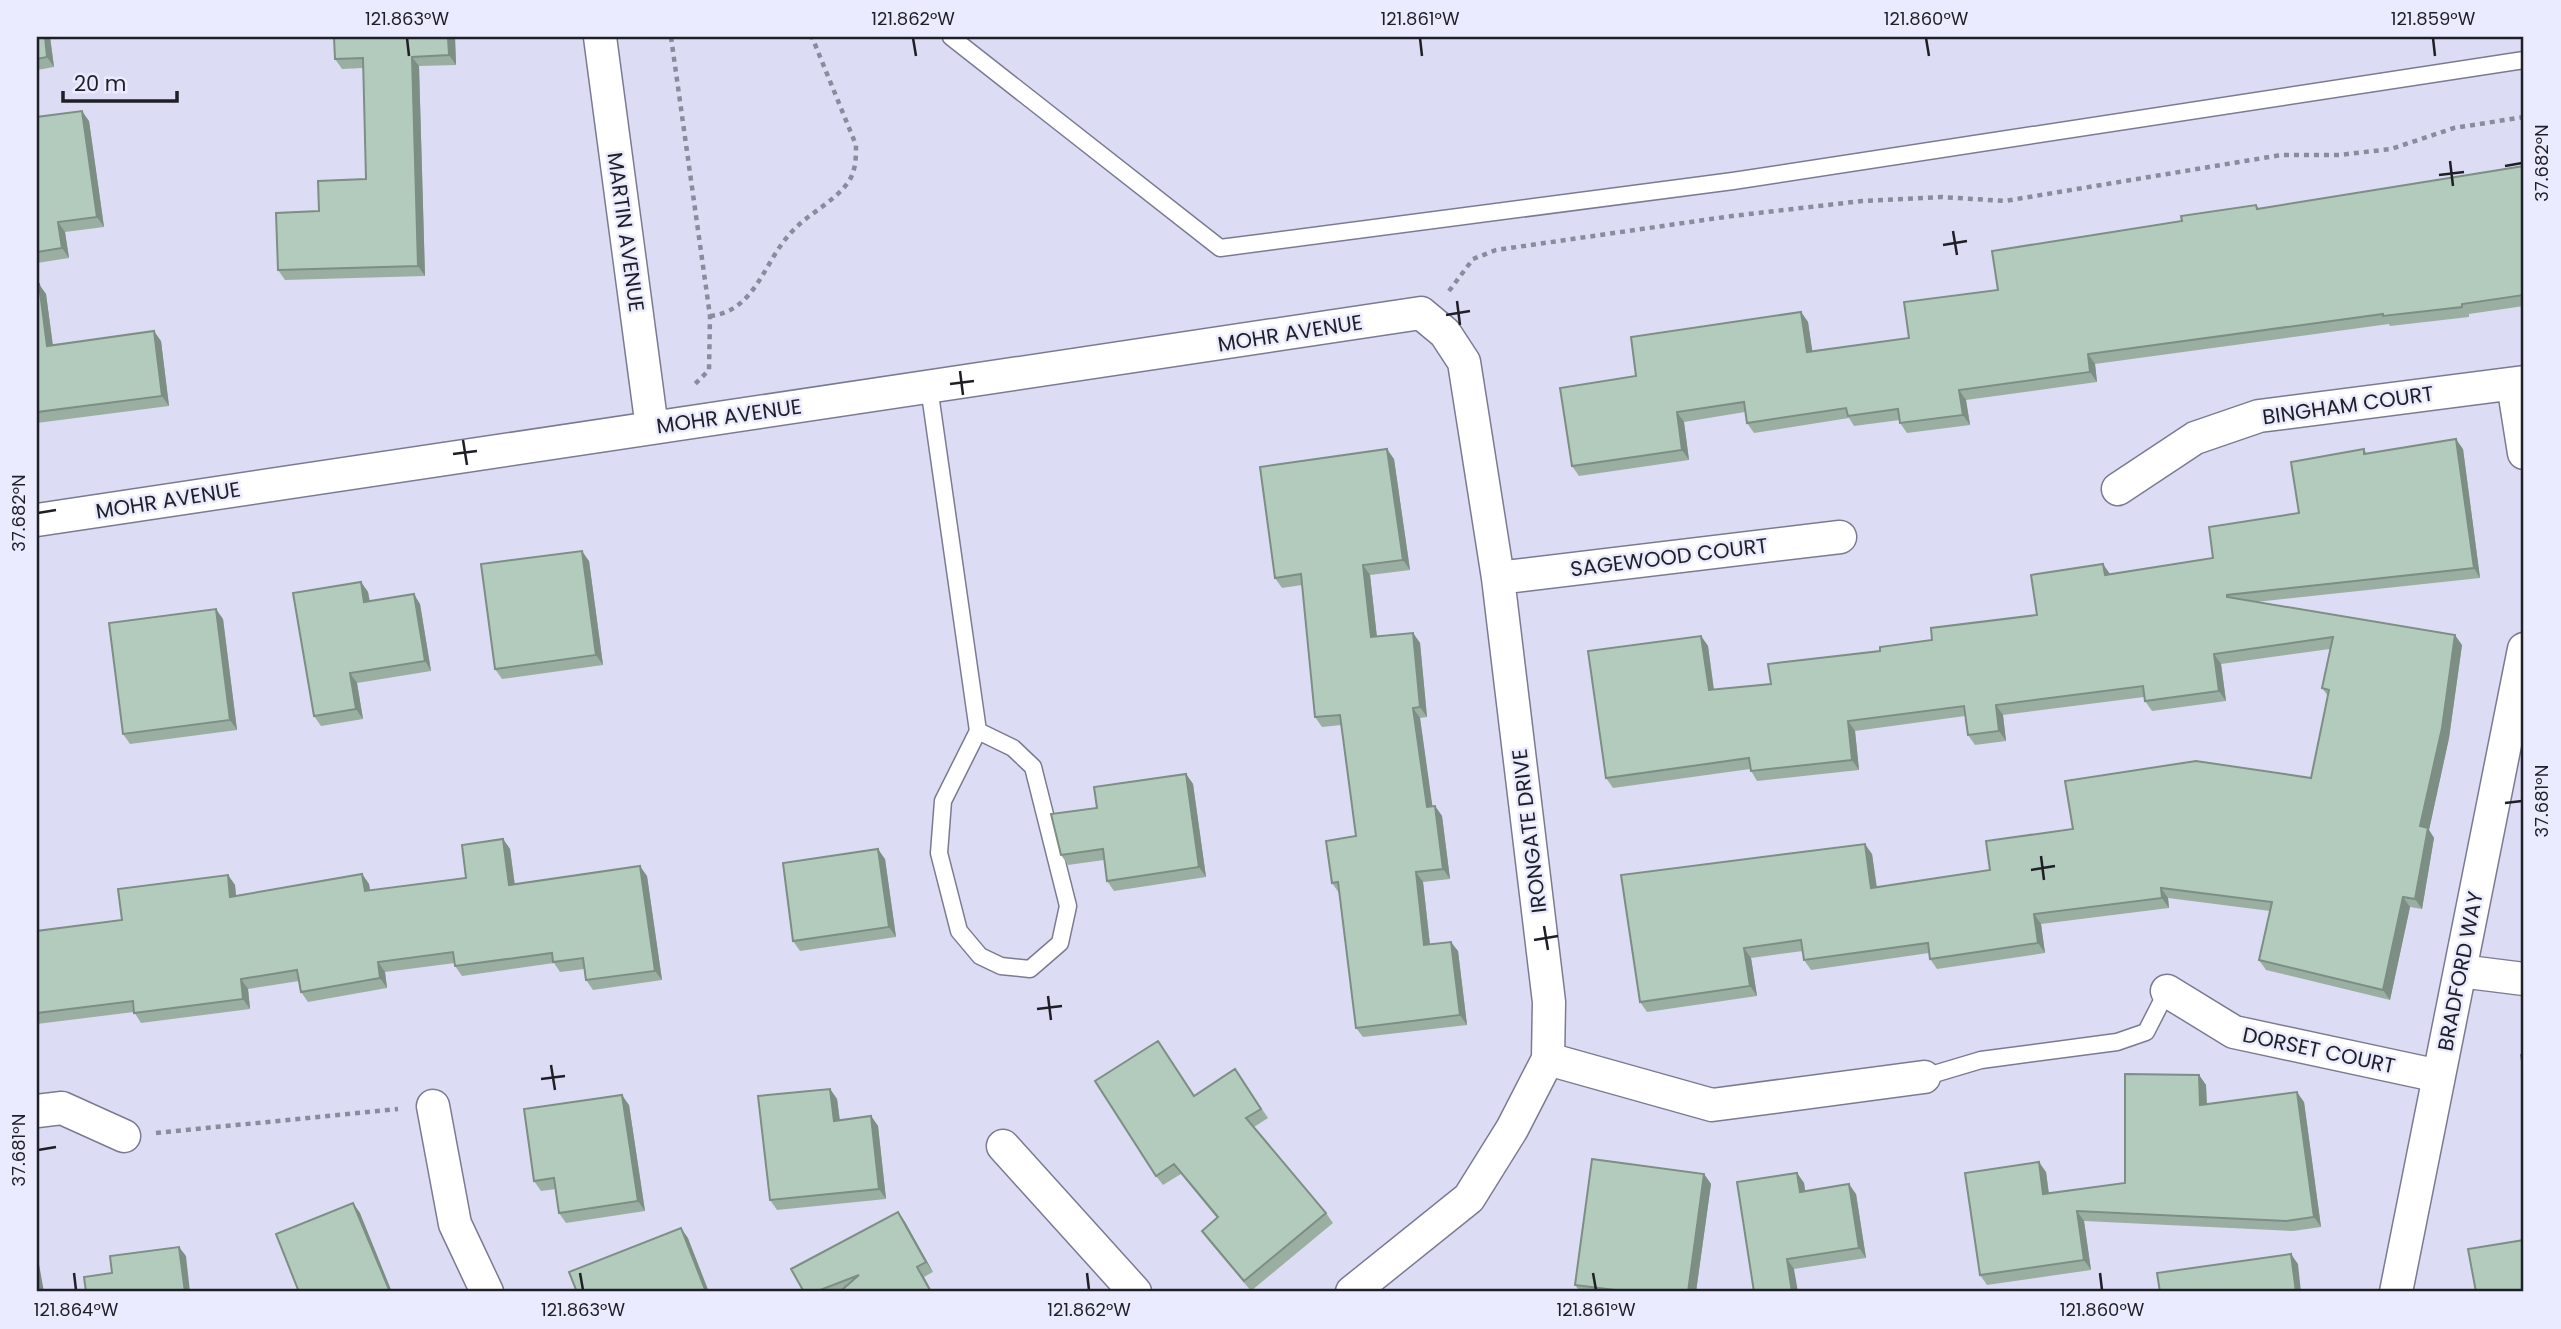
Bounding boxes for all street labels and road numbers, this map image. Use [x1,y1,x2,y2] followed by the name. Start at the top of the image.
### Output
[600,150,652,314] street label: MARTIN AVENUE
[1215,307,1365,359] street label: MOHR AVENUE
[2261,379,2435,431] street label: BINGHAM COURT
[655,391,803,441] street label: MOHR AVENUE
[93,474,243,526] street label: MOHR AVENUE
[1569,531,1769,583] street label: SAGEWOOD COURT
[1505,747,1553,915] street label: IRONGATE DRIVE
[2430,889,2490,1053] street label: BRADFORD WAY
[2240,1020,2398,1080] street label: DORSET COURT

